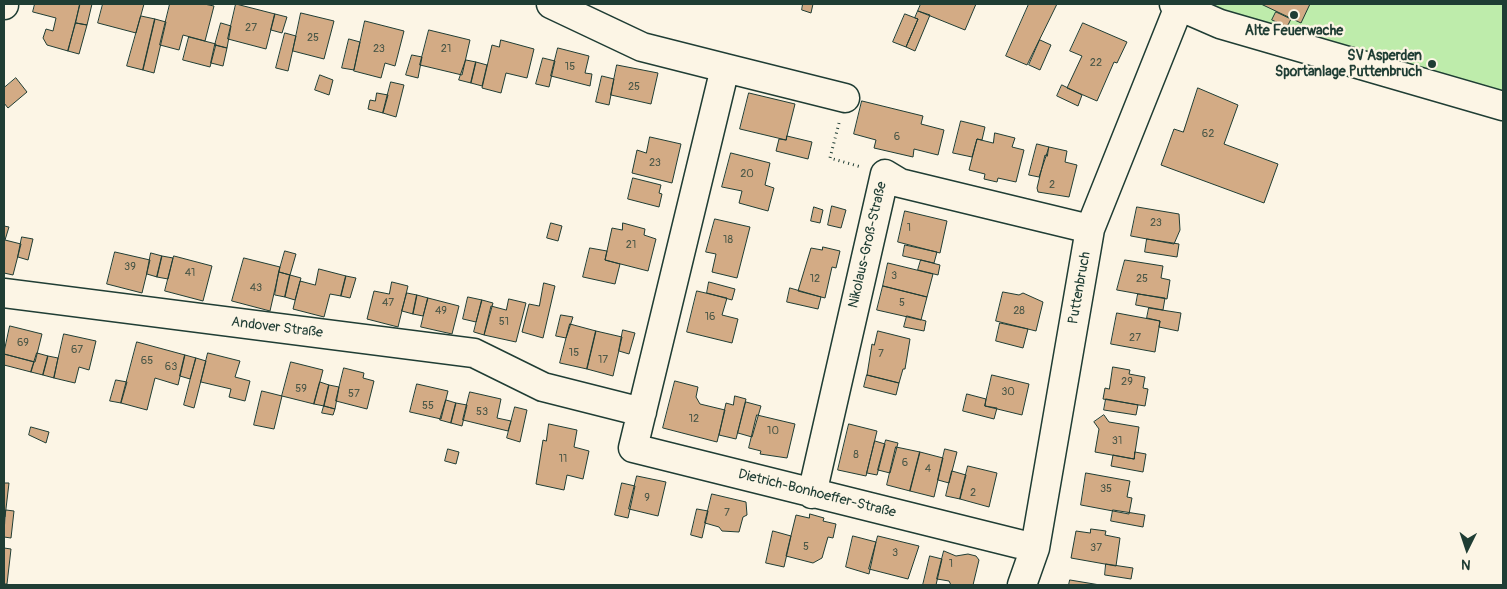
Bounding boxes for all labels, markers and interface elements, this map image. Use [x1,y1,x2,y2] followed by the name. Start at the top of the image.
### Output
[1288,9,1300,21] marker: Alte Feuerwache
[245,21,257,35] house number: 27
[1245,23,1343,39] place label: Alte Feuerwache
[307,31,319,45] house number: 25
[373,42,385,56] house number: 23
[441,42,451,56] house number: 21
[1275,48,1422,80] place label: SV Asperden Sportanlage Puttenbruch
[1090,56,1102,70] house number: 22
[1426,58,1438,70] marker: SV Asperden Sportanlage Puttenbruch
[565,60,575,74] house number: 15
[628,80,640,94] house number: 25
[1202,127,1214,141] house number: 62
[894,130,900,144] house number: 6
[649,156,661,170] house number: 23
[740,167,754,181] house number: 20
[1049,178,1055,192] house number: 2
[845,180,891,310] street label: Nikolaus-Groß-Straße
[1150,216,1162,230] house number: 23
[907,221,911,235] house number: 1
[723,233,733,247] house number: 18
[626,238,636,252] house number: 21
[1065,251,1095,325] street label: Puttenbruch
[124,260,136,274] house number: 39
[185,266,195,280] house number: 41
[891,269,897,283] house number: 3
[810,272,820,286] house number: 12
[1136,272,1148,286] house number: 25
[250,281,262,295] house number: 43
[382,296,394,310] house number: 47
[899,296,905,310] house number: 5
[435,304,447,318] house number: 49
[1013,304,1025,318] house number: 28
[705,310,715,324] house number: 16
[230,314,324,342] street label: Andover Straße
[499,315,509,329] house number: 51
[1129,331,1141,345] house number: 27
[17,336,29,350] house number: 69
[71,343,83,357] house number: 67
[569,346,579,360] house number: 15
[878,347,884,361] house number: 7
[598,353,608,367] house number: 17
[141,354,153,368] house number: 65
[165,360,177,374] house number: 63
[1121,375,1133,389] house number: 29
[295,382,307,396] house number: 59
[1001,385,1015,399] house number: 30
[348,387,360,401] house number: 57
[422,399,434,413] house number: 55
[476,405,488,419] house number: 53
[689,412,699,426] house number: 12
[767,424,779,438] house number: 10
[1112,434,1122,448] house number: 31
[853,448,859,462] house number: 8
[559,452,567,466] house number: 11
[902,456,908,470] house number: 6
[925,462,931,476] house number: 4
[736,466,898,522] street label: Dietrich-Bonhoeffer-Straße
[1100,482,1112,496] house number: 35
[970,486,976,500] house number: 2
[644,491,650,505] house number: 9
[724,506,730,520] house number: 7
[1442,524,1492,574] north arrow
[803,540,809,554] house number: 5
[1090,541,1102,555] house number: 37
[892,546,898,560] house number: 3
[1461,556,1471,573] text: N
[949,557,953,571] house number: 1

